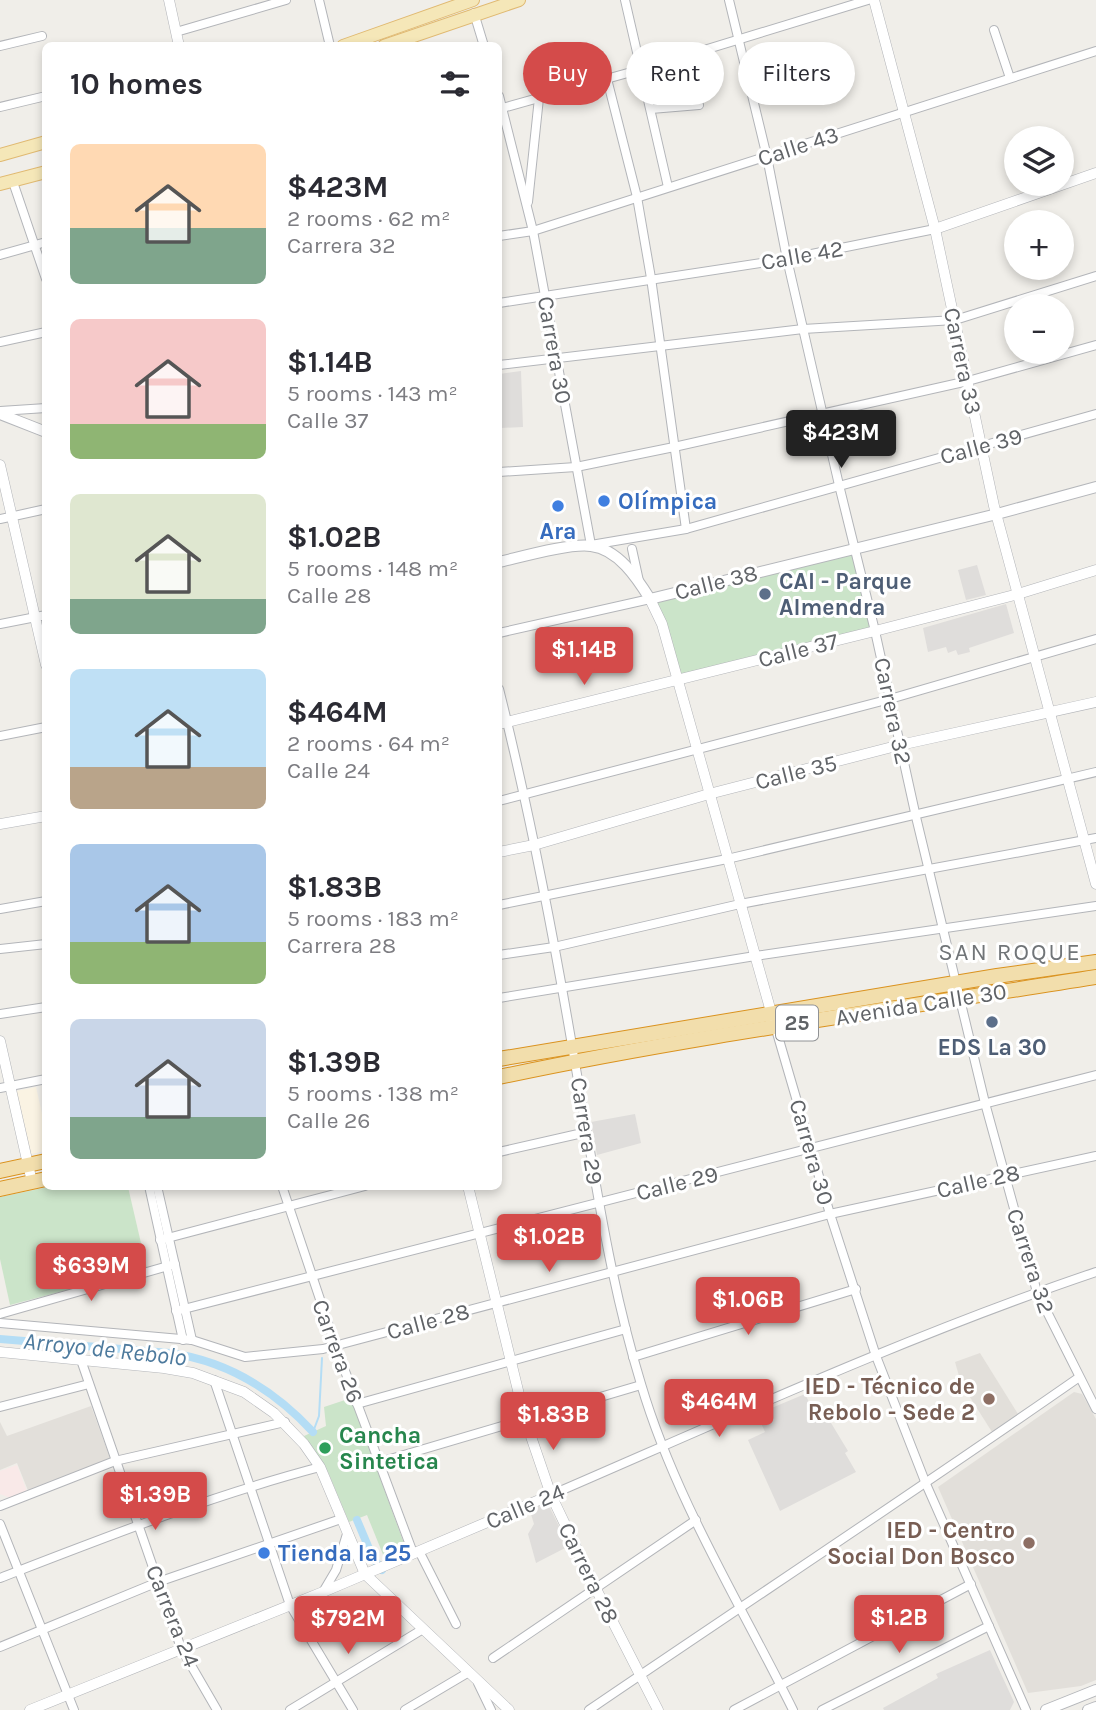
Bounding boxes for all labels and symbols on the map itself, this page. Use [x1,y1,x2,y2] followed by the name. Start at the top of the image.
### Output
[754,121,842,172] street label: Calle 43
[759,235,845,276] street label: Calle 42
[532,294,577,406] street label: Carrera 30
[938,305,987,417] street label: Carrera 33
[792,410,890,470] pin: $423M
[937,423,1025,470] street label: Calle 39
[618,488,717,515] place label: Olímpica
[596,493,612,509] marker: Olímpica
[550,498,566,514] marker: Ara
[540,518,576,545] place label: Ara
[672,559,760,606] street label: Calle 38
[779,568,912,621] place label: CAI - Parque Almendra
[757,586,773,602] marker: CAI - Parque Almendra
[527,628,641,687] pin: $1.14B
[755,628,841,673] street label: Calle 37
[868,655,917,767] street label: Carrera 32
[752,749,840,796] street label: Calle 35
[938,938,1082,966] district label: SAN ROQUE
[834,978,1008,1031] street label: Avenida Calle 30
[776,1006,818,1040] road number: 25
[984,1014,1000,1030] marker: EDS La 30
[937,1034,1047,1061] place label: EDS La 30
[565,1075,608,1187] street label: Carrera 29
[784,1096,840,1208] street label: Carrera 30
[934,1159,1022,1204] street label: Calle 28
[633,1160,721,1207] street label: Calle 29
[1001,1205,1060,1317] street label: Carrera 32
[492,1214,606,1274] pin: $1.02B
[42,1244,140,1303] pin: $639M
[691,1278,805,1337] pin: $1.06B
[306,1296,369,1407] street label: Carrera 26
[384,1298,472,1345] street label: Calle 28
[22,1327,188,1372] water label: Arroyo de Rebolo
[805,1373,975,1426] place label: IED - Técnico de Rebolo - Sede 2
[670,1380,768,1439] pin: $464M
[981,1391,997,1407] marker: IED - Técnico de Rebolo - Sede 2
[496,1392,610,1452] pin: $1.83B
[339,1422,439,1475] place label: Cancha Sintetica
[317,1440,333,1456] marker: Cancha Sintetica
[98,1472,212,1532] pin: $1.39B
[482,1478,569,1535] street label: Calle 24
[827,1517,1015,1570] place label: IED - Centro Social Don Bosco
[553,1518,625,1628] street label: Carrera 28
[1021,1535,1037,1551] marker: IED - Centro Social Don Bosco
[278,1540,411,1567] place label: Tienda la 25
[256,1545,272,1561] marker: Tienda la 25
[140,1561,205,1671] street label: Carrera 24
[299,1596,397,1656] pin: $792M
[850,1596,948,1655] pin: $1.2B

